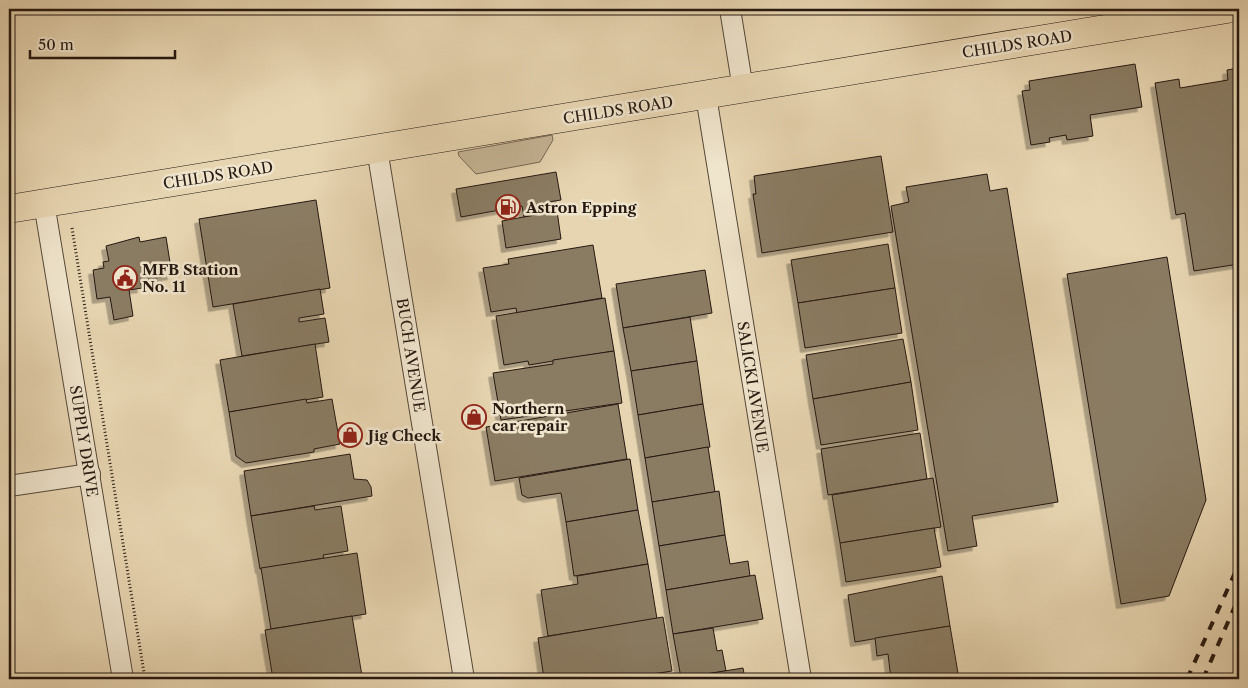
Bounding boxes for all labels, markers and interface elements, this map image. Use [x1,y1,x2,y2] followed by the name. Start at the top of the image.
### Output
[961,26,1073,62] street label: CHILDS ROAD
[30,28,175,60] scale bar
[38,35,74,54] text: 50 m
[562,92,674,128] street label: CHILDS ROAD
[162,157,274,193] street label: CHILDS ROAD
[495,194,521,220] fuel station icon: Astron Epping
[525,198,637,217] place label: Astron Epping
[142,260,239,296] place label: MFB Station No. 11
[112,265,138,291] public building icon: MFB Station No. 11
[393,297,429,413] street label: BUCH AVENUE
[733,320,773,454] street label: SALICKI AVENUE
[66,384,102,498] street label: SUPPLY DRIVE
[492,399,568,435] place label: Northern car repair
[461,404,487,430] shop icon: Northern car repair
[337,422,363,448] shop icon: Jig Check
[365,426,442,445] place label: Jig Check

